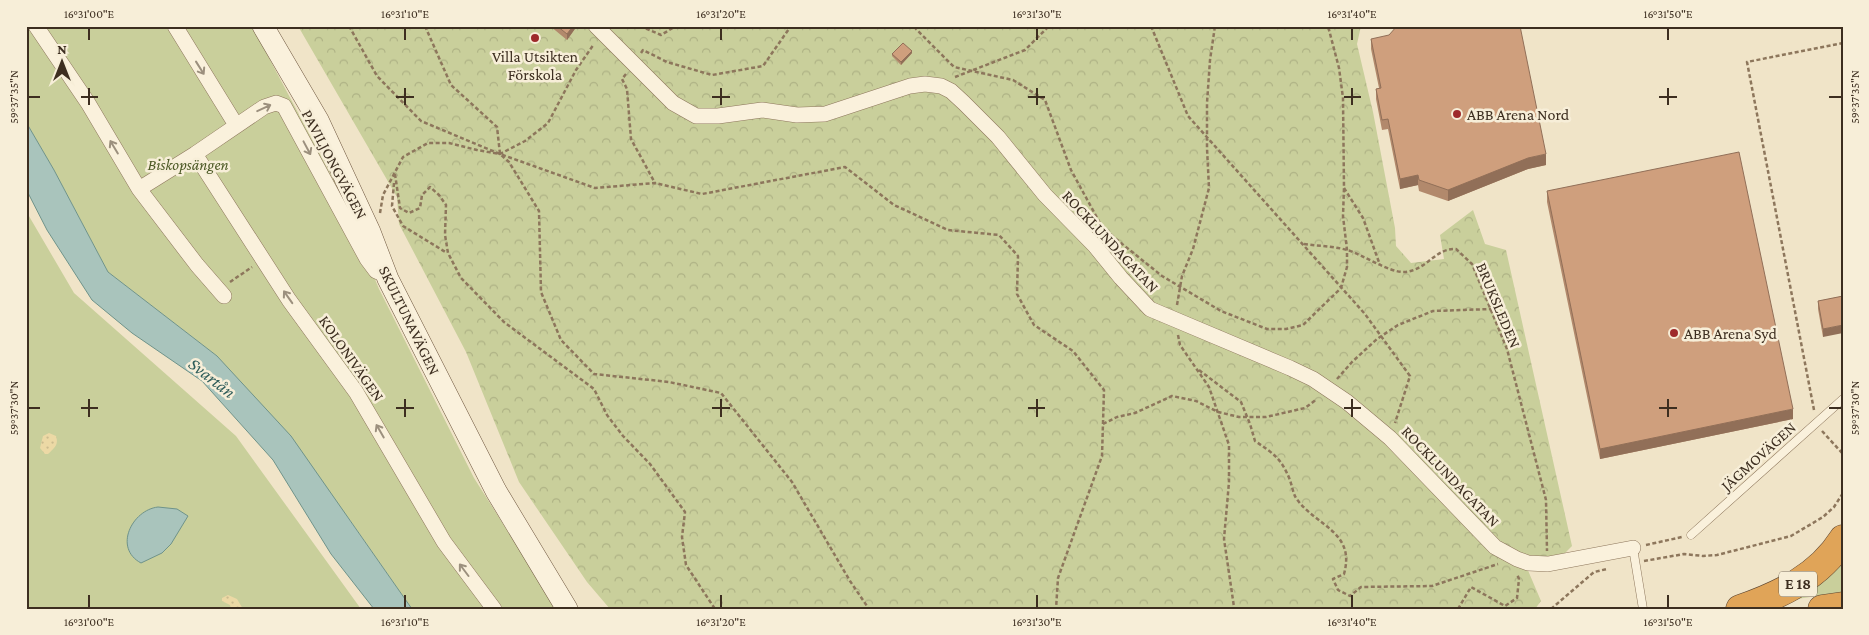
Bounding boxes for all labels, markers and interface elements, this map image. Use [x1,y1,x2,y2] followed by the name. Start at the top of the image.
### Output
[64,7,115,21] text: 16°31'00"E
[381,7,429,21] text: 16°31'10"E
[696,7,746,21] text: 16°31'20"E
[1012,7,1062,21] text: 16°31'30"E
[1327,7,1377,21] text: 16°31'40"E
[1643,7,1693,21] text: 16°31'50"E
[529,32,541,44] marker: Villa Utsikten Förskola
[38,38,88,88] north arrow
[57,41,67,57] text: N
[492,48,579,83] place label: Villa Utsikten Förskola
[196,61,206,75] one-way arrow
[7,70,21,124] text: 59°37'35"N
[1848,70,1862,124] text: 59°37'35"N
[257,103,272,113] one-way arrow
[1467,106,1570,123] place label: ABB Arena Nord
[298,107,371,222] street label: PAVILJONGVÄGEN
[1451,108,1463,120] marker: ABB Arena Nord
[108,140,118,154] one-way arrow
[302,141,312,156] one-way arrow
[147,156,229,174] park label: Biskopsängen
[1059,187,1162,296] street label: ROCKLUNDAGATAN
[1473,260,1524,350] street label: BRUKSLEDEN
[376,263,443,377] street label: SKULTUNAVÄGEN
[283,291,293,305] one-way arrow
[316,312,387,404] street label: KOLONIVÄGEN
[1684,325,1778,343] place label: ABB Arena Syd
[1668,327,1680,339] marker: ABB Arena Syd
[185,354,239,402] water label: Svartån
[7,381,21,435] text: 59°37'30"N
[1848,381,1862,435] text: 59°37'30"N
[1716,418,1800,496] street label: JÄGMOVÄGEN
[1398,423,1503,530] street label: ROCKLUNDAGATAN
[374,425,384,439] one-way arrow
[459,564,470,577] one-way arrow
[1779,572,1817,596] road number: E 18
[64,615,115,629] text: 16°31'00"E
[381,615,429,629] text: 16°31'10"E
[696,615,746,629] text: 16°31'20"E
[1012,615,1062,629] text: 16°31'30"E
[1327,615,1377,629] text: 16°31'40"E
[1643,615,1693,629] text: 16°31'50"E

